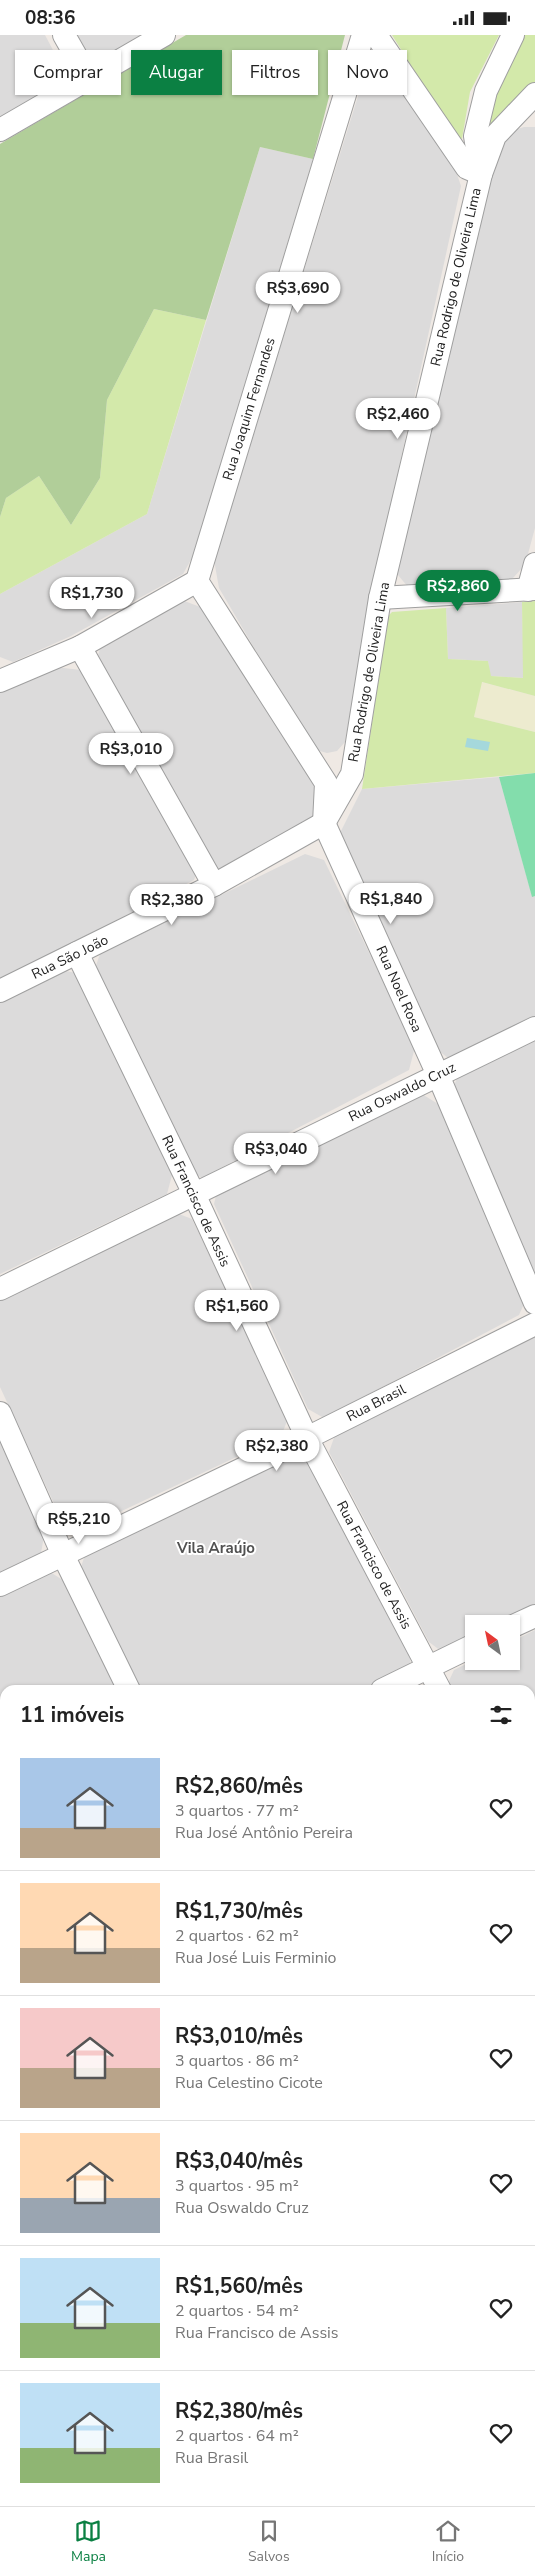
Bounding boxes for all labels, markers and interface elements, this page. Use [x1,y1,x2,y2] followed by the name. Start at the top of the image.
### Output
[25,5,75,31] text: 08:36
[15,50,121,95] chip: Comprar
[131,50,222,95] chip: Alugar
[232,50,318,95] chip: Filtros
[328,50,407,95] chip: Novo
[426,186,486,368] street label: Rua Rodrigo de Oliveira Lima
[252,271,344,314] pin: R$3,690
[267,277,329,299] text: R$3,690
[218,335,280,483] street label: Rua Joaquim Fernandes
[352,397,444,440] pin: R$2,460
[367,403,429,425] text: R$2,460
[412,569,504,612] pin: R$2,860
[427,575,489,597] text: R$2,860
[46,577,138,619] pin: R$1,730
[344,580,394,764] street label: Rua Rodrigo de Oliveira Lima
[61,582,123,604] text: R$1,730
[85,733,177,775] pin: R$3,010
[100,738,162,760] text: R$3,010
[126,883,218,926] pin: R$2,380
[345,883,437,925] pin: R$1,840
[360,888,422,910] text: R$1,840
[141,889,203,911] text: R$2,380
[28,930,112,984] street label: Rua São João
[371,943,427,1035] street label: Rua Noel Rosa
[345,1058,459,1126] street label: Rua Oswaldo Cruz
[157,1132,235,1270] street label: Rua Francisco de Assis
[230,1133,322,1175] pin: R$3,040
[245,1138,307,1160] text: R$3,040
[191,1289,283,1332] pin: R$1,560
[206,1295,268,1317] text: R$1,560
[343,1380,410,1426] street label: Rua Brasil
[231,1429,323,1472] pin: R$2,380
[246,1435,308,1457] text: R$2,380
[332,1497,416,1633] street label: Rua Francisco de Assis
[33,1503,125,1545] pin: R$5,210
[48,1508,110,1530] text: R$5,210
[176,1538,255,1558] district label: Vila Araújo
[465,1615,520,1670] north arrow
[465,1615,520,1670] map controls
[20,1701,124,1729] text: 11 imóveis
[487,1701,515,1729] icon: filters
[175,1772,303,1800] text: R$2,860/mês
[60,1778,120,1838] icon: home
[487,1794,515,1822] icon: heart
[175,1800,299,1822] text: 3 quartos · 77 m²
[175,1822,353,1844] text: Rua José Antônio Pereira
[175,1897,303,1925] text: R$1,730/mês
[60,1903,120,1963] icon: home
[487,1919,515,1947] icon: heart
[175,1925,299,1947] text: 2 quartos · 62 m²
[175,1947,337,1969] text: Rua José Luis Ferminio
[175,2022,303,2050] text: R$3,010/mês
[60,2028,120,2088] icon: home
[487,2044,515,2072] icon: heart
[175,2050,299,2072] text: 3 quartos · 86 m²
[175,2072,323,2094] text: Rua Celestino Cicote
[175,2147,303,2175] text: R$3,040/mês
[60,2153,120,2213] icon: home
[487,2169,515,2197] icon: heart
[175,2175,299,2197] text: 3 quartos · 95 m²
[175,2197,309,2219] text: Rua Oswaldo Cruz
[175,2272,303,2300] text: R$1,560/mês
[60,2278,120,2338] icon: home
[487,2294,515,2322] icon: heart
[175,2300,299,2322] text: 2 quartos · 54 m²
[175,2322,338,2344] text: Rua Francisco de Assis
[175,2397,303,2425] text: R$2,380/mês
[60,2403,120,2463] icon: home
[487,2419,515,2447] icon: heart
[175,2425,299,2447] text: 2 quartos · 64 m²
[175,2447,248,2469] text: Rua Brasil
[71,2517,106,2566] tab: Mapa
[248,2517,290,2566] tab: Salvos
[432,2517,464,2566] tab: Início

